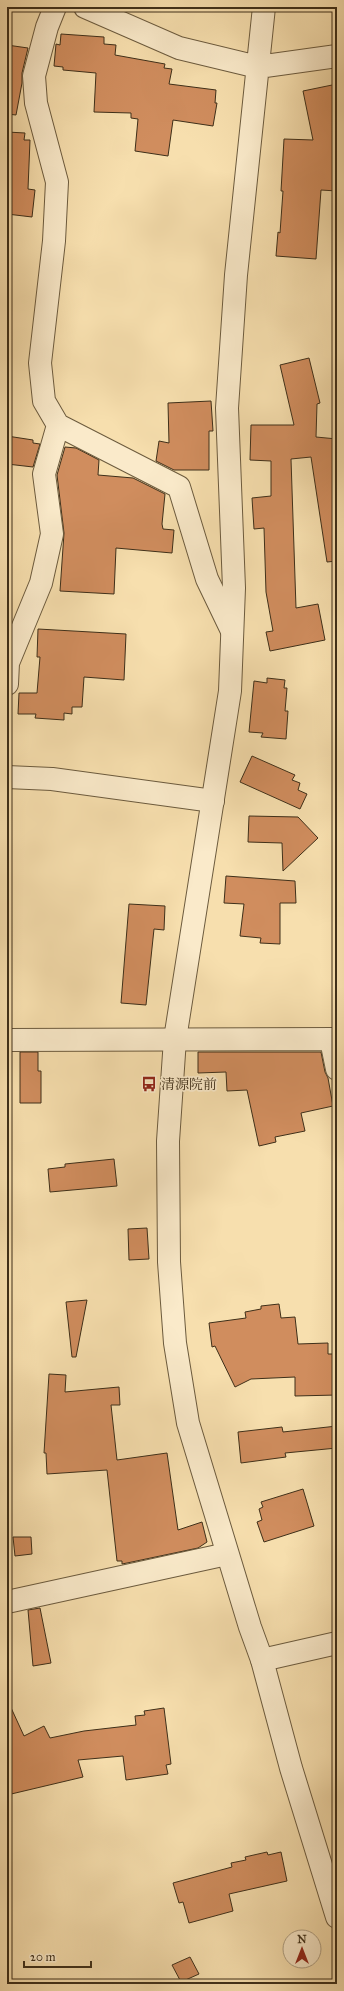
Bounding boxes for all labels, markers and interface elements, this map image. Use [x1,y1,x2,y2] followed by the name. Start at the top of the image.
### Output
[140,1075,158,1093] bus stop icon: 清源院前
[161,1076,217,1093] place label: 清源院前
[282,1929,322,1969] north arrow
[297,1933,307,1946] text: N
[24,1943,91,1969] scale bar
[30,1950,56,1964] text: 20 m

